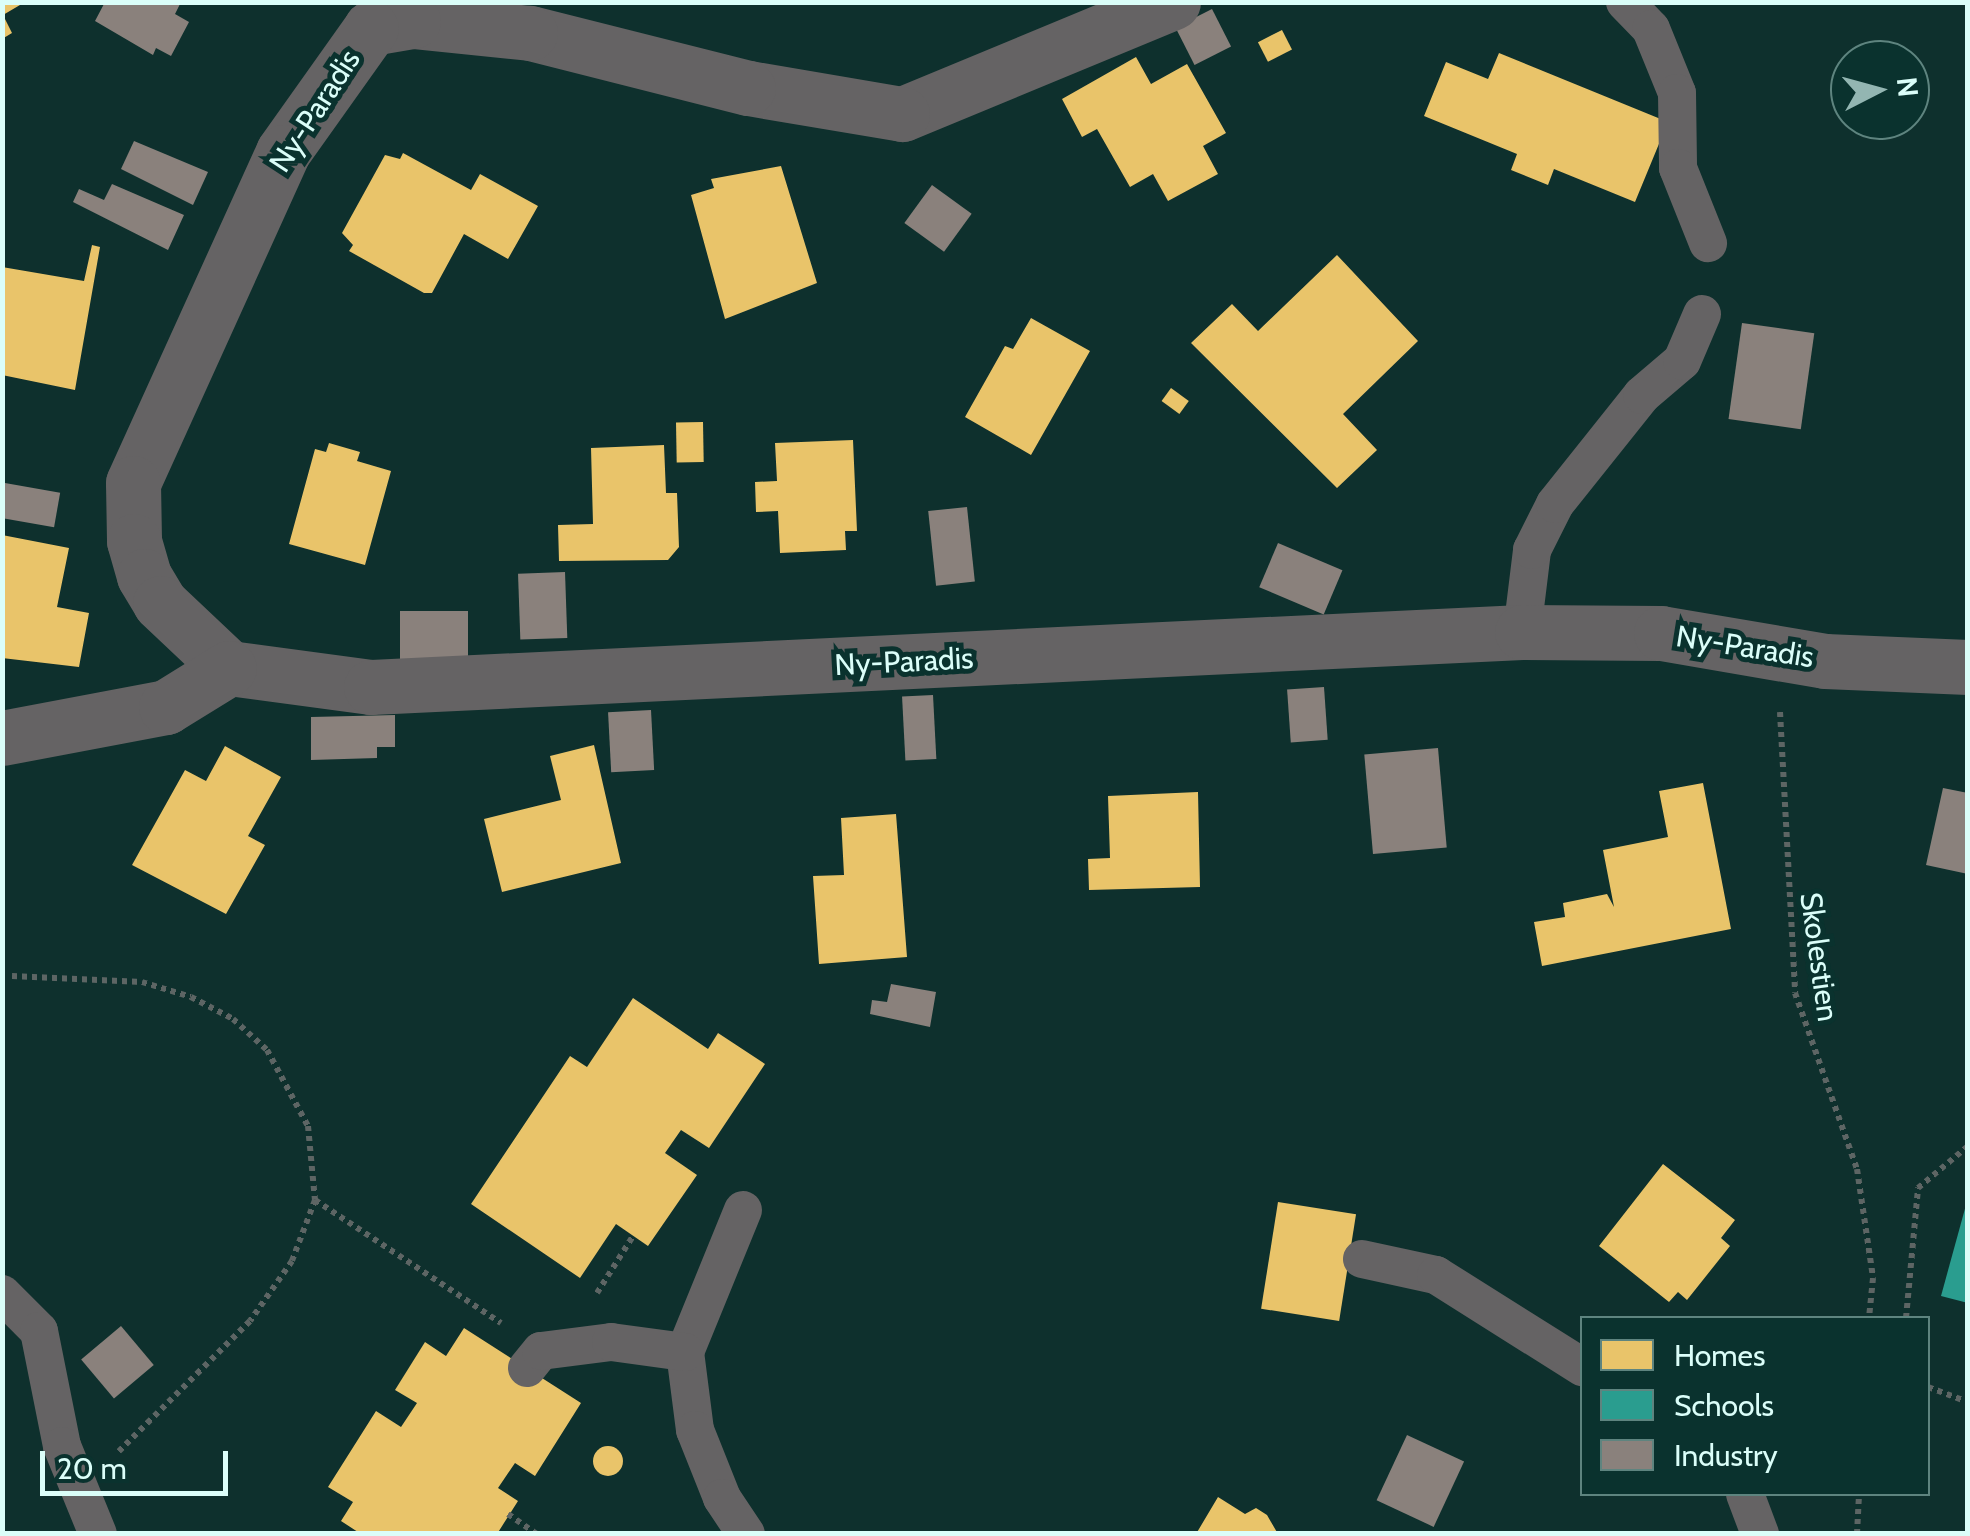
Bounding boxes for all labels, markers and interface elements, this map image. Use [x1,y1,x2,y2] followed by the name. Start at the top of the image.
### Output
[1830,40,1930,140] north arrow
[262,43,368,179] street label: Ny-Paradis
[1890,75,1926,99] text: N
[1674,618,1816,676] street label: Ny-Paradis
[834,640,974,684] street label: Ny-Paradis
[1792,890,1846,1024] street label: Skolestien
[1580,1316,1930,1496] legend
[1674,1337,1765,1374] text: Homes
[1674,1387,1774,1424] text: Schools
[45,1431,232,1493] scale bar
[1674,1437,1778,1474] text: Industry
[57,1450,127,1487] text: 20 m

